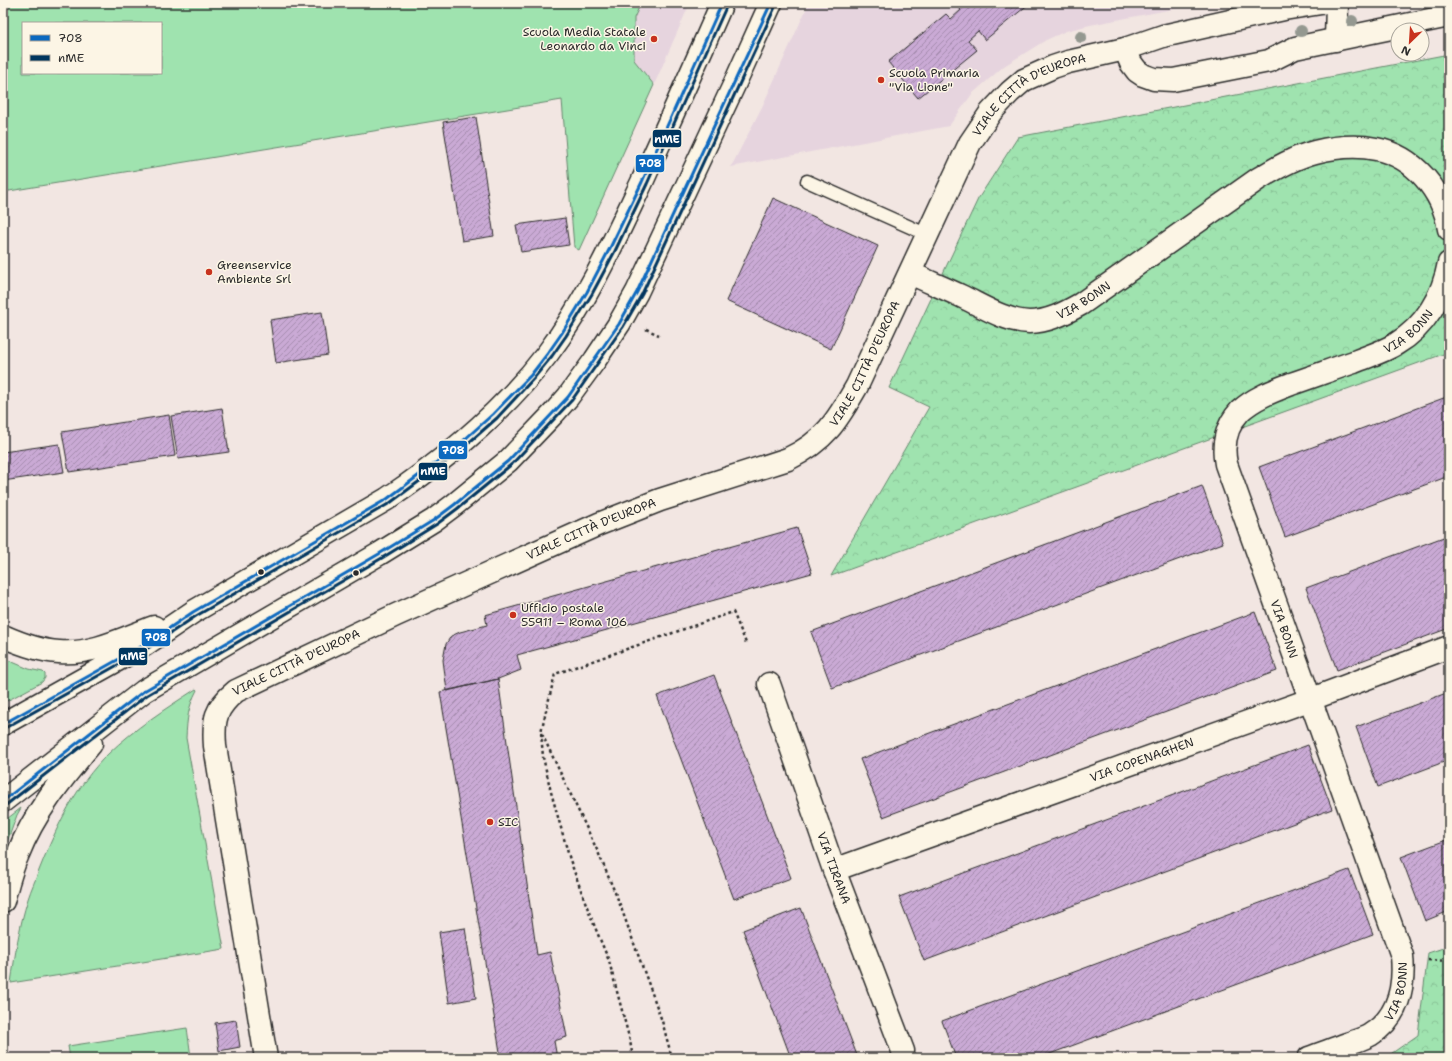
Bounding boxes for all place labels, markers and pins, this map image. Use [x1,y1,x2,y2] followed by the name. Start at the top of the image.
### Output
[523,24,646,54] place label: Scuola Media Statale Leonardo da Vinci
[649,34,659,44] marker: Scuola Media Statale Leonardo da Vinci
[889,65,980,95] place label: Scuola Primaria "Via Lione"
[876,75,886,85] marker: Scuola Primaria "Via Lione"
[217,257,292,287] place label: Greenservice Ambiente Srl
[204,267,214,277] marker: Greenservice Ambiente Srl
[256,567,266,577] unlabelled marker
[351,568,361,578] unlabelled marker
[521,600,627,630] place label: Ufficio postale 55911 – Roma 106
[508,610,518,620] marker: Ufficio postale 55911 – Roma 106
[498,814,518,830] place label: SIC
[485,817,495,827] marker: SIC

